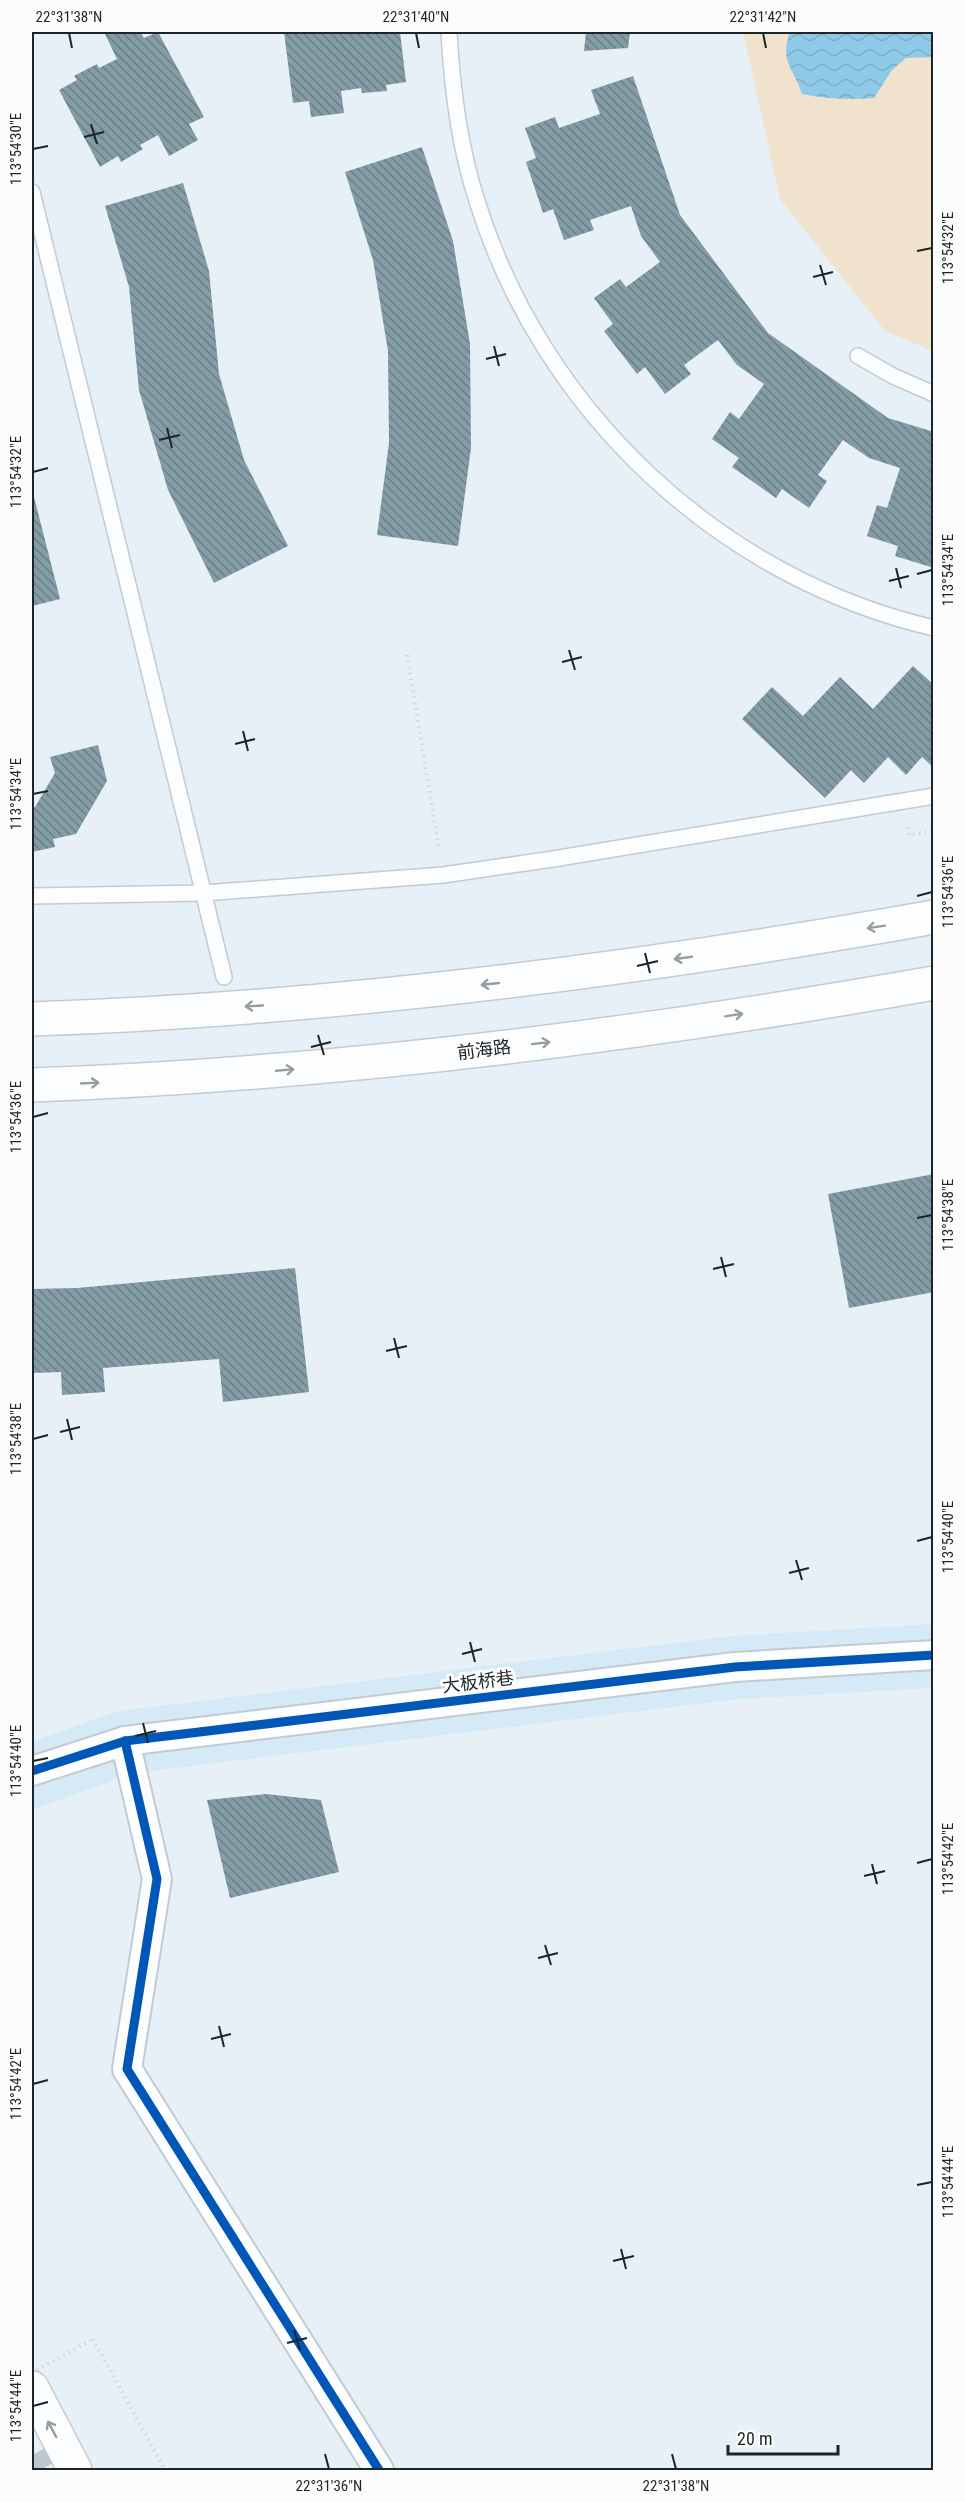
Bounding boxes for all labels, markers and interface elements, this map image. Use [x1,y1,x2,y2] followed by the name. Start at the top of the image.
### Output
[36,8,102,26] text: 22°31'38"N
[383,8,449,26] text: 22°31'40"N
[730,8,796,26] text: 22°31'42"N
[7,113,25,185] text: 113°54'30"E
[939,212,957,284] text: 113°54'32"E
[7,436,25,508] text: 113°54'32"E
[939,534,957,606] text: 113°54'34"E
[7,758,25,830] text: 113°54'34"E
[939,856,957,928] text: 113°54'36"E
[866,922,886,933] one-way arrow
[674,953,694,964] one-way arrow
[481,979,500,990] one-way arrow
[245,1001,265,1012] one-way arrow
[724,1010,743,1021] one-way arrow
[456,1036,512,1063] street label: 前海路
[531,1038,550,1049] one-way arrow
[274,1064,294,1075] one-way arrow
[79,1077,99,1088] one-way arrow
[7,1081,25,1153] text: 113°54'36"E
[939,1179,957,1251] text: 113°54'38"E
[7,1403,25,1475] text: 113°54'38"E
[939,1501,957,1573] text: 113°54'40"E
[441,1667,515,1696] street label: 大板桥巷
[7,1725,25,1797] text: 113°54'40"E
[939,1823,957,1895] text: 113°54'42"E
[7,2048,25,2120] text: 113°54'42"E
[939,2146,957,2218] text: 113°54'44"E
[7,2370,25,2442] text: 113°54'44"E
[728,2418,838,2456] scale bar
[46,2421,57,2439] one-way arrow
[737,2428,772,2449] text: 20 m
[296,2477,362,2495] text: 22°31'36"N
[643,2477,709,2495] text: 22°31'38"N

